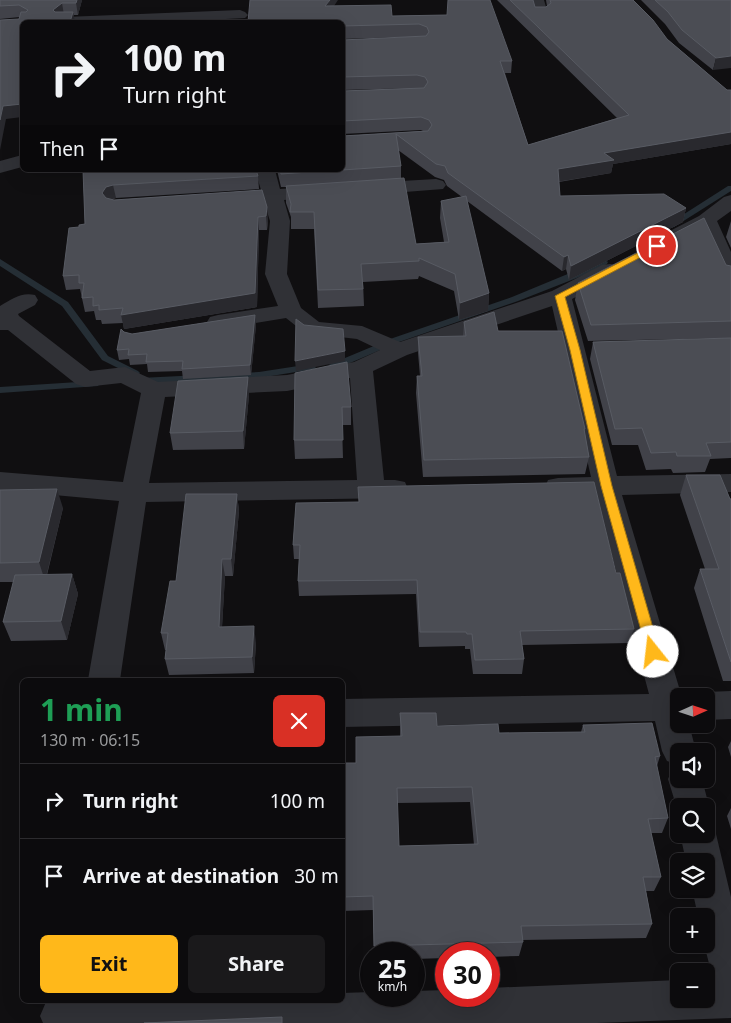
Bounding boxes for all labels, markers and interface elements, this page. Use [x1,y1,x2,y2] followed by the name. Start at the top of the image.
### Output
[123,34,226,81] text: 100 m
[40,40,105,105] icon: right
[123,79,226,109] text: Turn right
[95,135,123,163] icon: arrive
[40,136,85,162] text: Then
[636,225,678,267] pin
[643,232,671,260] icon: arrive
[626,625,678,677] position arrow
[670,688,715,732] north arrow
[670,688,715,1008] map controls
[40,689,123,730] text: 1 min
[273,695,325,747] button: close
[40,729,140,751] text: 130 m · 06:15
[670,743,715,788] button: sound
[40,787,68,815] icon: right
[83,788,178,814] text: Turn right
[270,788,325,814] text: 100 m
[670,798,715,843] button: search
[670,853,715,898] button: layers
[40,862,68,890] icon: arrive
[83,863,279,889] text: Arrive at destination
[294,863,339,889] text: 30 m
[670,908,715,953] button: +
[40,935,178,993] button: Exit
[188,935,325,993] button: Share
[435,942,500,1007] speed limit sign: 30
[378,951,407,985] text: 25
[670,963,715,1008] button: −
[378,978,407,995] text: km/h

